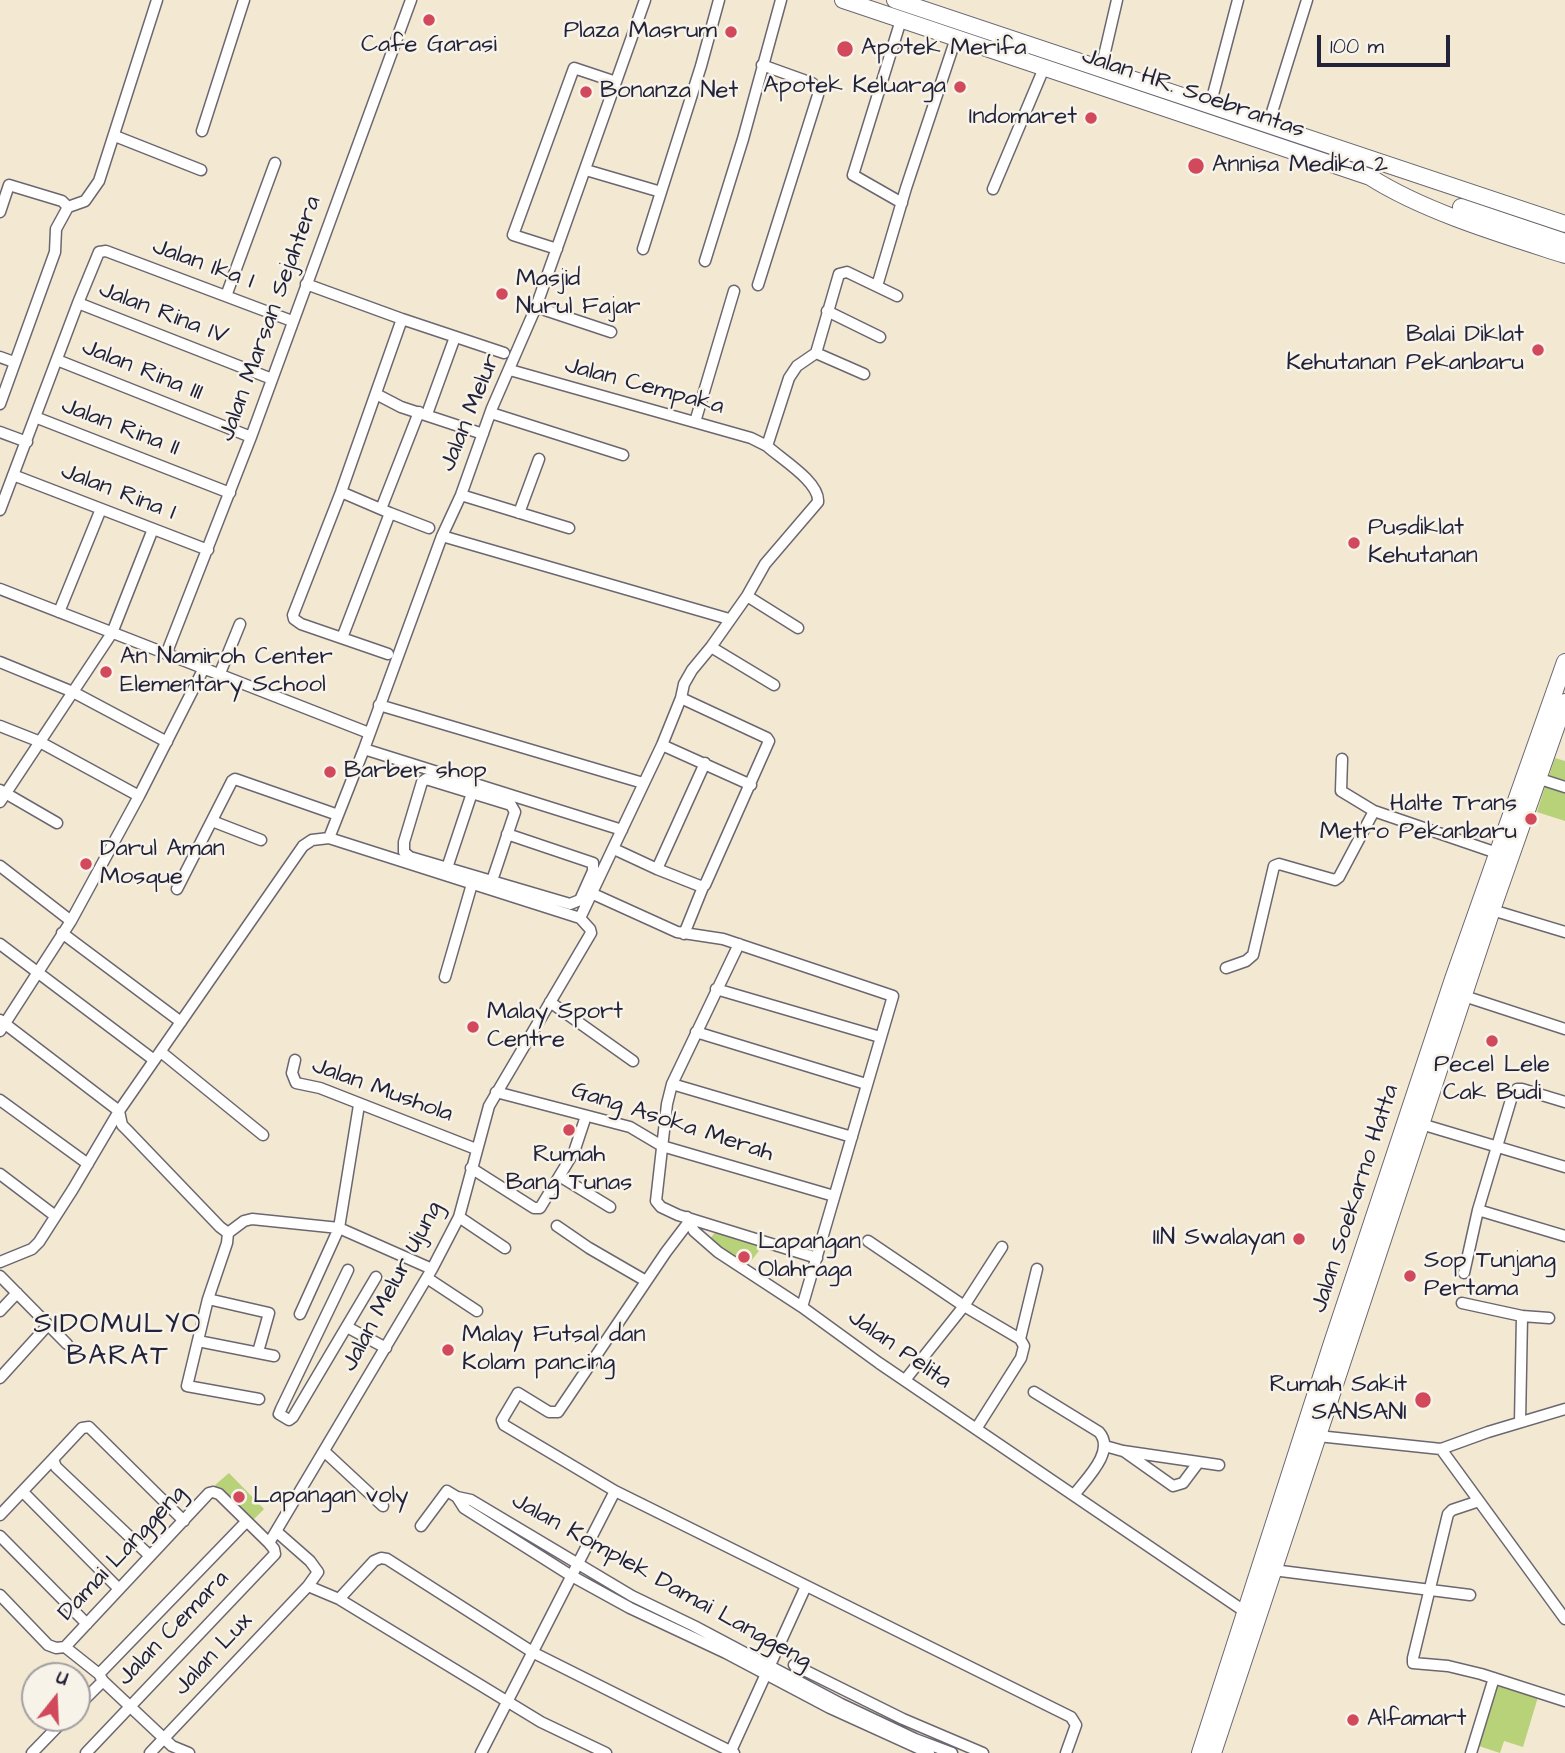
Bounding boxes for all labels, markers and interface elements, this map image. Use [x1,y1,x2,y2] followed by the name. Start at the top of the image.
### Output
[421,12,437,28] marker: Cafe Garasi
[564,18,717,46] place label: Plaza Masrum
[1320,21,1453,65] scale bar
[723,24,739,40] marker: Plaza Masrum
[361,32,497,60] place label: Cafe Garasi
[1330,32,1384,61] text: 100 m
[861,35,1026,63] place label: Apotek Merifa
[835,39,855,59] marker: Apotek Merifa
[1078,42,1308,146] street label: Jalan HR. Soebrantas
[763,73,946,101] place label: Apotek Keluarga
[600,78,738,106] place label: Bonanza Net
[952,79,968,95] marker: Apotek Keluarga
[578,84,594,100] marker: Bonanza Net
[969,104,1077,132] place label: Indomaret
[1083,110,1099,126] marker: Indomaret
[1212,152,1388,180] place label: Annisa Medika 2
[1186,156,1206,176] marker: Annisa Medika 2
[213,193,329,445] street label: Jalan Marsan Sejahtera
[148,233,258,297] street label: Jalan Ika I
[516,266,641,322] place label: Masjid Nurul Fajar
[94,276,232,352] street label: Jalan Rina IV
[494,286,510,302] marker: Masjid Nurul Fajar
[1286,322,1524,378] place label: Balai Diklat Kehutanan Pekanbaru
[77,334,207,408] street label: Jalan Rina III
[1530,342,1546,358] marker: Balai Diklat Kehutanan Pekanbaru
[434,350,508,476] street label: Jalan Melur
[561,352,727,422] street label: Jalan Cempaka
[57,392,183,464] street label: Jalan Rina II
[56,458,180,528] street label: Jalan Rina I
[1368,515,1478,571] place label: Pusdiklat Kehutanan
[1346,535,1362,551] marker: Pusdiklat Kehutanan
[120,644,333,700] place label: An Namiroh Center Elementary School
[98,664,114,680] marker: An Namiroh Center Elementary School
[344,758,487,786] place label: Barber shop
[322,764,338,780] marker: Barber shop
[1320,791,1517,847] place label: Halte Trans Metro Pekanbaru
[1523,811,1539,827] marker: Halte Trans Metro Pekanbaru
[100,836,225,892] place label: Darul Aman Mosque
[78,856,94,872] marker: Darul Aman Mosque
[487,999,623,1055] place label: Malay Sport Centre
[465,1019,481,1035] marker: Malay Sport Centre
[1484,1033,1500,1049] marker: Pecel Lele Cak Budi
[308,1052,456,1130] street label: Jalan Mushola
[1434,1052,1550,1108] place label: Pecel Lele Cak Budi
[567,1077,777,1169] street label: Gang Asoka Merah
[1306,1081,1406,1317] street label: Jalan Soekarno Hatta
[561,1122,577,1138] marker: Rumah Bang Tunas
[506,1142,632,1198] place label: Rumah Bang Tunas
[336,1197,450,1377] street label: Jalan Melur Ujung
[1153,1225,1285,1253] place label: IIN Swalayan
[758,1229,861,1285] place label: Lapangan Olahraga
[1291,1231,1307,1247] marker: IIN Swalayan
[1424,1248,1556,1304] place label: Sop Tunjang Pertama
[736,1249,752,1265] marker: Lapangan Olahraga
[1402,1268,1418,1284] marker: Sop Tunjang Pertama
[842,1304,956,1396] street label: Jalan Pelita
[35,1309,201,1375] district label: SIDOMULYO BARAT
[462,1322,645,1378] place label: Malay Futsal dan Kolam pancing
[440,1342,456,1358] marker: Malay Futsal dan Kolam pancing
[1270,1372,1407,1428] place label: Rumah Sakit SANSANI
[1413,1390,1433,1410] marker: Rumah Sakit SANSANI
[53,1480,193,1628] street label: Damai Langgeng
[253,1483,408,1511] place label: Lapangan voly
[506,1487,816,1677] street label: Jalan Komplek Damai Langgeng
[231,1489,247,1505] marker: Lapangan voly
[112,1565,236,1693] street label: Jalan Cemara
[168,1608,260,1702] street label: Jalan Lux
[21,1662,91,1732] north arrow
[53,1664,71,1693] text: U
[1367,1706,1466,1734] place label: Alfamart
[1345,1712,1361,1728] marker: Alfamart

